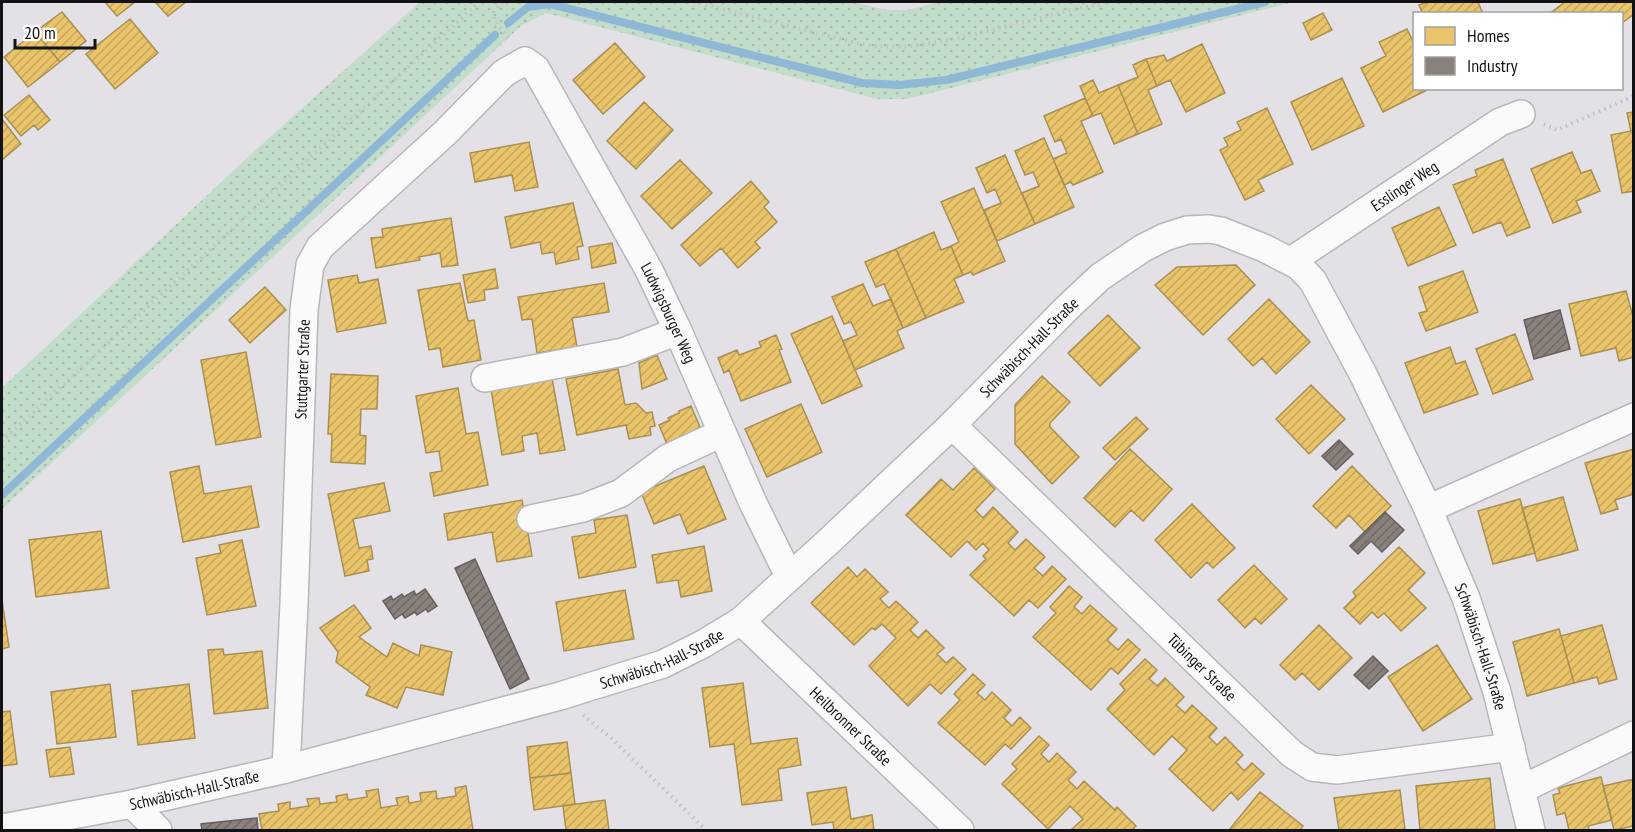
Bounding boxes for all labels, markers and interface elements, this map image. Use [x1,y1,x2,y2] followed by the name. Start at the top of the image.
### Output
[15,12,94,50] scale bar
[1413,12,1623,90] legend
[24,21,56,44] text: 20 m
[1467,24,1510,47] text: Homes
[1467,54,1518,77] text: Industry
[1367,156,1442,215] street label: Esslinger Weg
[637,259,701,366] street label: Ludwigsburger Weg
[975,293,1082,401] street label: Schwäbisch-Hall-Straße
[290,319,314,420] street label: Stuttgarter Straße
[1451,580,1511,712] street label: Schwäbisch-Hall-Straße
[597,624,727,693] street label: Schwäbisch-Hall-Straße
[1163,629,1241,705] street label: Tübinger Straße
[806,682,896,770] street label: Heilbronner Straße
[127,765,261,814] street label: Schwäbisch-Hall-Straße

